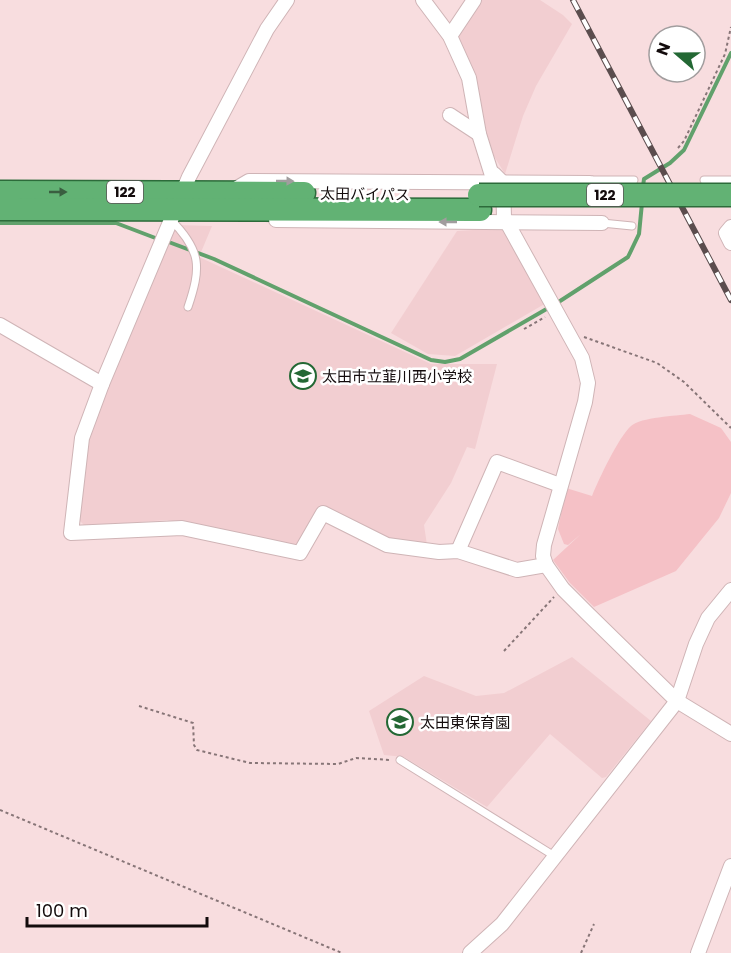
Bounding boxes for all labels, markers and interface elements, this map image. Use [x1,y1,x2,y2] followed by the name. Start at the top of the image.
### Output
[647,24,707,84] north arrow
[651,39,676,59] text: N
[276,176,295,186] one-way arrow
[107,181,143,203] road number: 122
[320,183,410,205] street label: 太田バイパス
[587,184,623,206] road number: 122
[49,187,68,197] one-way arrow
[439,217,458,227] one-way arrow
[288,361,318,391] school or university icon: 太田市立韮川西小学校
[322,366,472,387] place label: 太田市立韮川西小学校
[385,707,415,737] school or university icon: 太田東保育園
[420,712,510,733] place label: 太田東保育園
[27,890,207,928] scale bar
[36,898,88,923] text: 100 m

